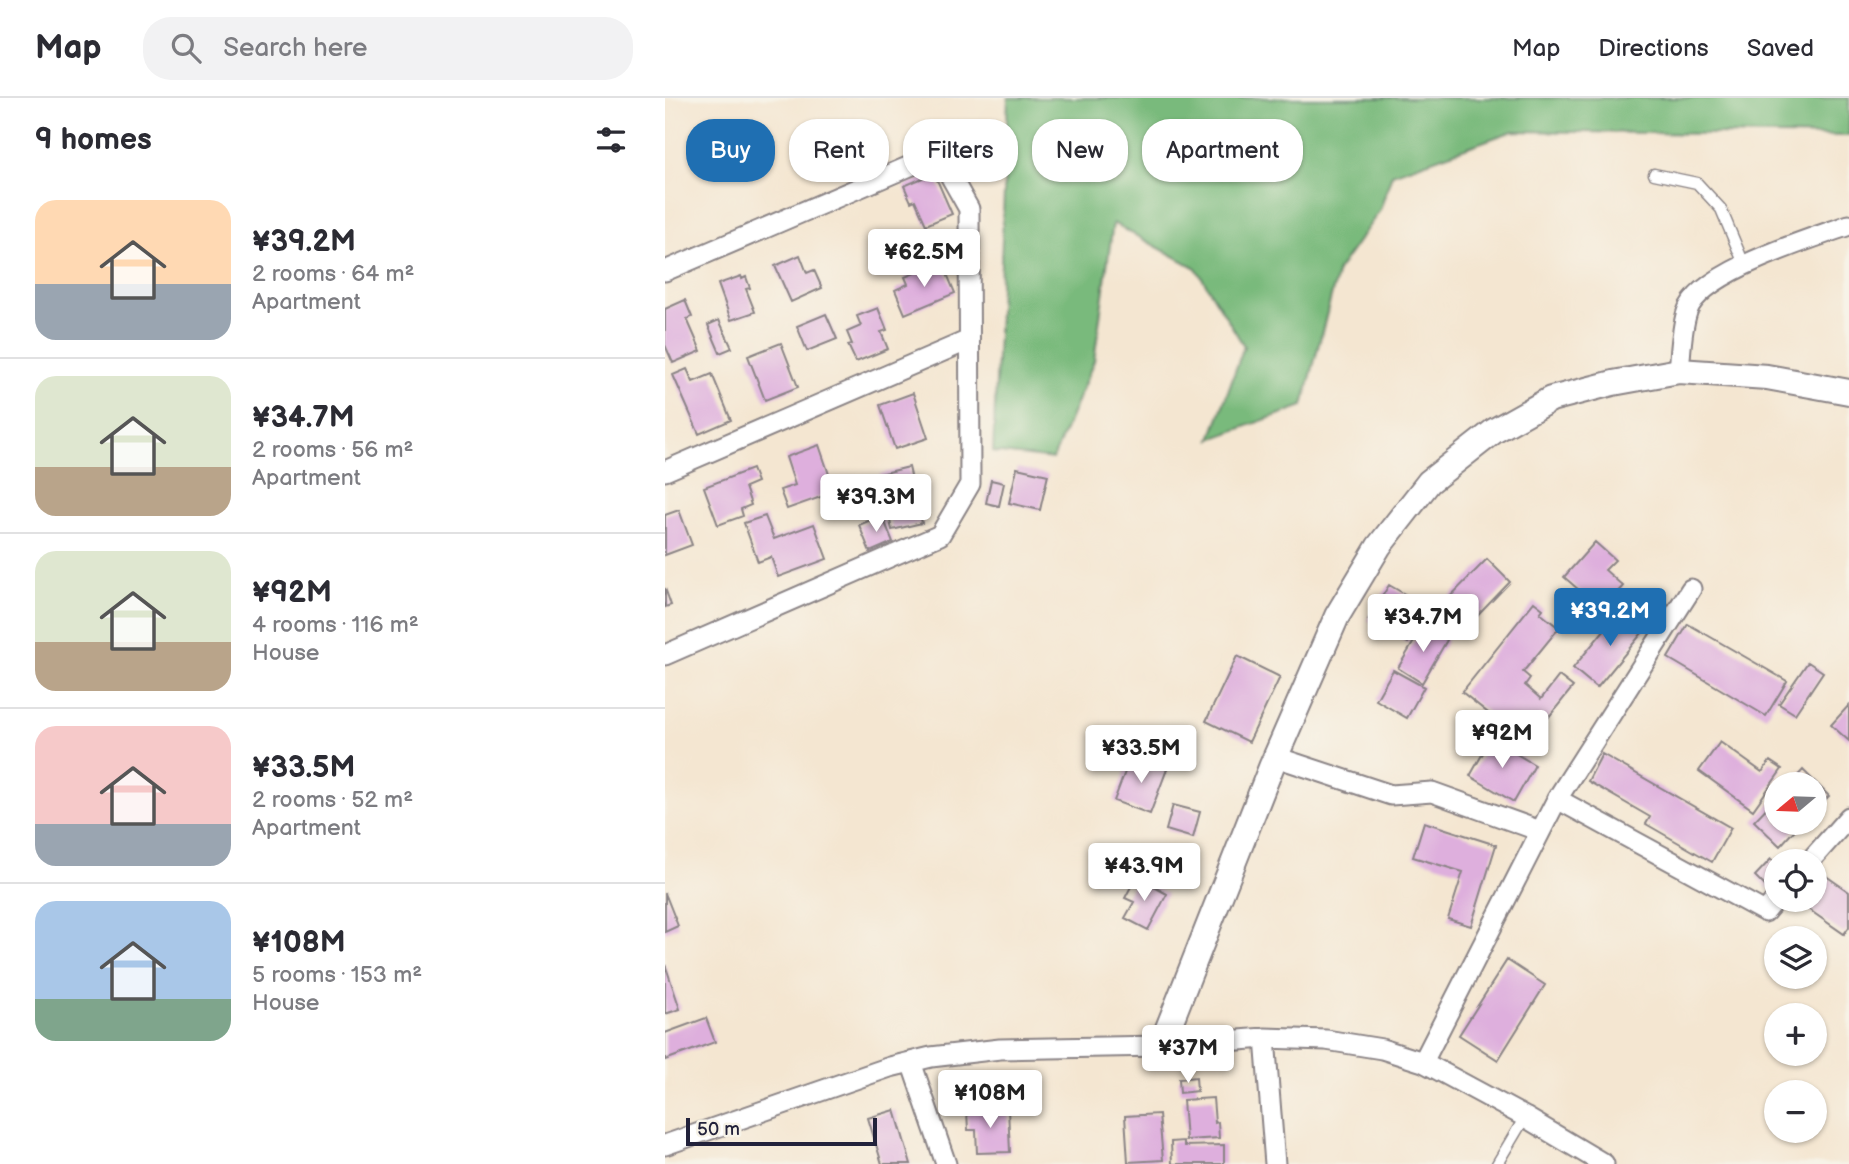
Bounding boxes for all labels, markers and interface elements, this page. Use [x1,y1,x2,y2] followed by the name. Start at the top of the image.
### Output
[143,17,633,80] search box
[35,28,101,68] text: Map
[167,29,205,67] icon: search
[223,33,367,64] text: Search here
[1512,34,1560,63] text: Map
[1598,34,1709,63] text: Directions
[1747,34,1814,63] text: Saved
[686,119,775,182] chip: Buy
[789,119,889,182] chip: Rent
[903,119,1018,182] chip: Filters
[1032,119,1128,182] chip: New
[1142,119,1303,182] chip: Apartment
[592,121,630,159] icon: filters
[35,122,152,158] text: 9 homes
[252,224,356,260] text: ¥39.2M
[91,228,175,312] icon: home
[867,230,981,289] pin: ¥62.5M
[884,238,964,266] text: ¥62.5M
[252,260,414,288] text: 2 rooms · 64 m²
[252,288,361,316] text: Apartment
[252,400,355,436] text: ¥34.7M
[91,404,175,488] icon: home
[252,436,414,464] text: 2 rooms · 56 m²
[252,464,361,492] text: Apartment
[819,474,933,534] pin: ¥39.3M
[836,483,916,511] text: ¥39.3M
[252,575,332,611] text: ¥92M
[91,579,175,663] icon: home
[1553,588,1667,648] pin: ¥39.2M
[1366,594,1480,654] pin: ¥34.7M
[1570,597,1650,625] text: ¥39.2M
[1384,603,1462,631] text: ¥34.7M
[252,611,419,639] text: 4 rooms · 116 m²
[252,639,319,667] text: House
[1461,710,1543,770] pin: ¥92M
[1471,719,1533,747] text: ¥92M
[1084,726,1198,785] pin: ¥33.5M
[1101,734,1181,762] text: ¥33.5M
[252,750,355,786] text: ¥33.5M
[91,754,175,838] icon: home
[1764,772,1827,835] north arrow
[1764,772,1827,1143] map controls
[252,786,413,814] text: 2 rooms · 52 m²
[252,814,361,842] text: Apartment
[1087,844,1201,903] pin: ¥43.9M
[1764,849,1827,912] button: locate
[1104,852,1184,880] text: ¥43.9M
[252,925,346,961] text: ¥108M
[1764,926,1827,989] button: layers
[91,929,175,1013] icon: home
[252,961,422,989] text: 5 rooms · 153 m²
[252,989,319,1017] text: House
[1764,1003,1827,1066] button: +
[1147,1026,1229,1085] pin: ¥37M
[1158,1034,1218,1062] text: ¥37M
[941,1070,1039,1130] pin: ¥108M
[954,1079,1026,1107] text: ¥108M
[1764,1080,1827,1143] button: −
[686,1115,877,1147] scale bar
[697,1118,740,1141] text: 50 m

